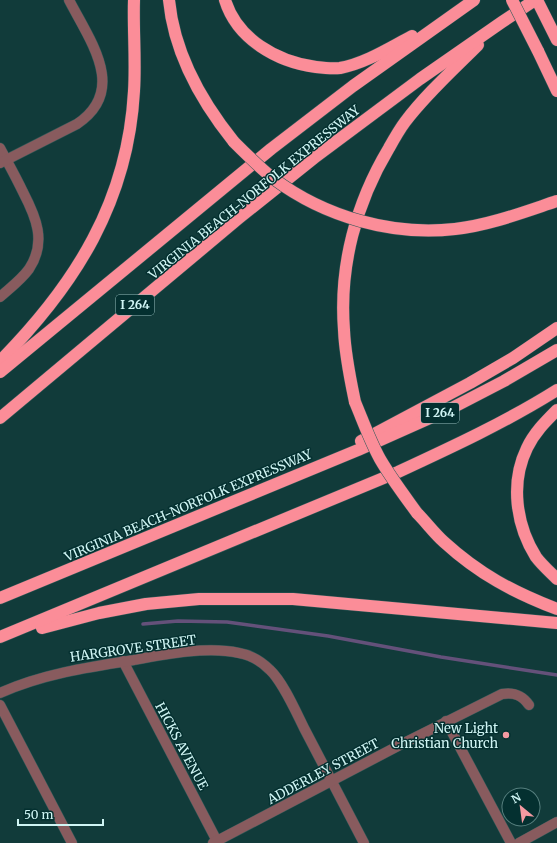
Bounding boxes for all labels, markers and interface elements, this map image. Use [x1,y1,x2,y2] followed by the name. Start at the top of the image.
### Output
[144,101,364,284] street label: VIRGINIA BEACH-NORFOLK EXPRESSWAY
[116,295,154,315] road number: I 264
[421,403,459,423] road number: I 264
[61,445,315,566] street label: VIRGINIA BEACH-NORFOLK EXPRESSWAY
[69,631,197,666] street label: HARGROVE STREET
[151,700,212,794] street label: HICKS AVENUE
[391,720,498,752] place label: New Light Christian Church
[501,730,511,740] marker: New Light Christian Church
[263,735,382,809] street label: ADDERLEY STREET
[501,787,541,827] north arrow
[509,790,524,806] text: N
[18,801,103,827] scale bar
[24,807,53,822] text: 50 m

